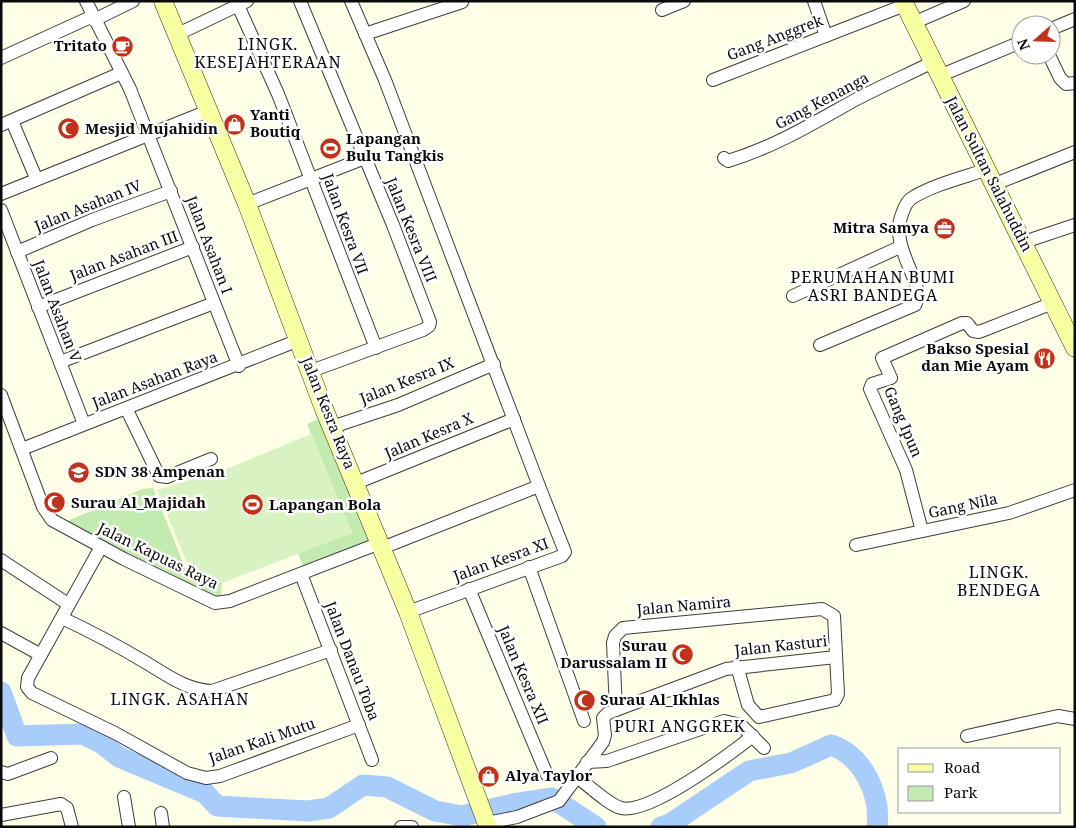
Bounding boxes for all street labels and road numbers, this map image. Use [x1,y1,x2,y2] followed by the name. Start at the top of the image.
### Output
[724,10,826,65] street label: Gang Anggrek
[771,67,872,133] street label: Gang Kenanga
[942,92,1038,255] street label: Jalan Sultan Salahuddin
[318,170,373,277] street label: Jalan Kesra VII
[381,173,442,285] street label: Jalan Kesra VIII
[30,174,145,236] street label: Jalan Asahan IV
[182,192,238,296] street label: Jalan Asahan I
[66,225,181,285] street label: Jalan Asahan III
[29,256,87,365] street label: Jalan Asahan V
[88,346,220,413] street label: Jalan Asahan Raya
[356,352,457,408] street label: Jalan Kesra IX
[297,353,361,472] street label: Jalan Kesra Raya
[880,383,928,460] street label: Gang Ipun
[380,407,476,463] street label: Jalan Kesra X
[926,488,999,522] street label: Gang Nila
[94,517,222,593] street label: Jalan Kapuas Raya
[449,533,551,586] street label: Jalan Kesra XI
[635,591,732,619] street label: Jalan Namira
[321,597,385,723] street label: Jalan Danau Toba
[494,621,554,727] street label: Jalan Kesra XII
[733,630,828,660] street label: Jalan Kasturi
[205,712,318,768] street label: Jalan Kali Mutu

